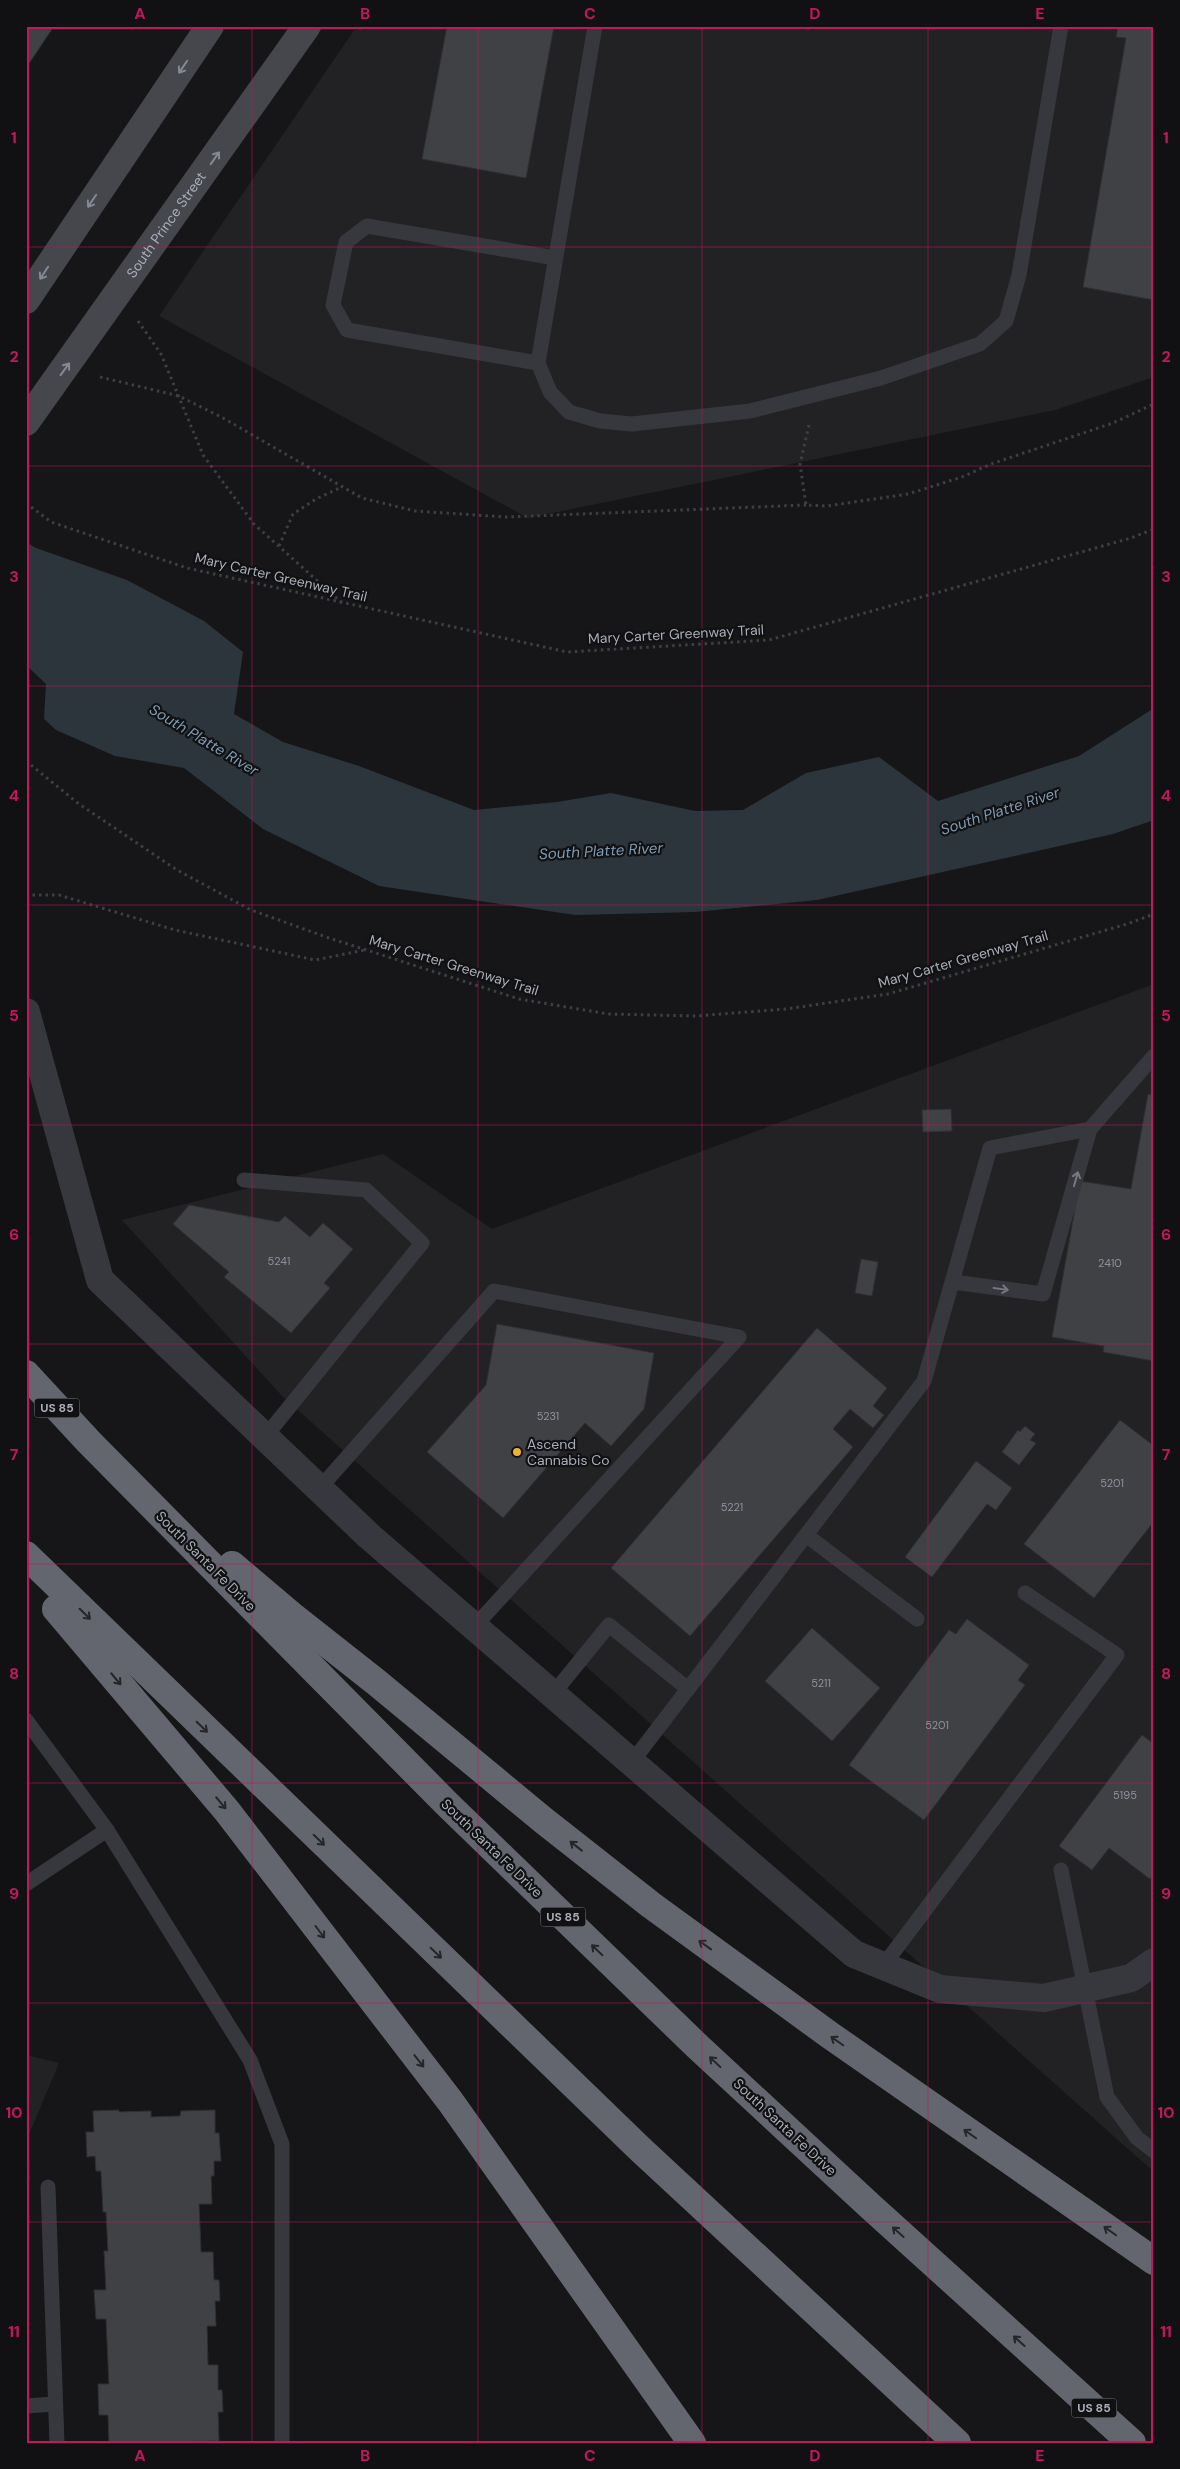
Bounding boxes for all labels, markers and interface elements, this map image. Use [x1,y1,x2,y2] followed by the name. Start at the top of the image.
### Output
[134,3,146,24] text: A
[360,3,370,24] text: B
[584,3,596,24] text: C
[809,3,821,24] text: D
[1035,3,1045,24] text: E
[178,59,188,73] one-way arrow
[11,127,17,148] text: 1
[1163,127,1169,148] text: 1
[210,151,220,165] one-way arrow
[122,168,210,281] street label: South Prince Street
[87,194,97,208] one-way arrow
[39,265,49,279] one-way arrow
[9,346,19,367] text: 2
[1161,346,1171,367] text: 2
[60,362,70,376] one-way arrow
[193,548,369,606] street label: Mary Carter Greenway Trail
[9,566,19,587] text: 3
[1161,566,1171,587] text: 3
[588,620,764,648] street label: Mary Carter Greenway Trail
[146,699,263,781] water label: South Platte River
[938,782,1062,840] water label: South Platte River
[9,785,19,806] text: 4
[1161,785,1171,806] text: 4
[539,838,664,864] water label: South Platte River
[876,926,1050,992] street label: Mary Carter Greenway Trail
[367,931,541,999] street label: Mary Carter Greenway Trail
[9,1005,19,1026] text: 5
[1161,1005,1171,1026] text: 5
[1071,1171,1081,1187] one-way arrow
[9,1224,19,1245] text: 6
[1161,1224,1171,1245] text: 6
[268,1254,290,1268] house number: 5241
[1098,1256,1122,1270] house number: 2410
[993,1284,1009,1294] one-way arrow
[34,1399,80,1418] road number: US 85
[537,1409,559,1423] house number: 5231
[527,1435,610,1469] place label: Ascend Cannabis Co
[10,1444,19,1465] text: 7
[1162,1444,1171,1465] text: 7
[511,1446,523,1458] marker: Ascend Cannabis Co
[1100,1476,1124,1490] house number: 5201
[721,1500,743,1514] house number: 5221
[152,1507,260,1615] street label: South Santa Fe Drive
[79,1608,92,1620] one-way arrow
[9,1663,19,1684] text: 8
[1161,1663,1171,1684] text: 8
[111,1672,122,1685] one-way arrow
[811,1676,831,1690] house number: 5211
[925,1718,949,1732] house number: 5201
[196,1721,209,1733] one-way arrow
[1113,1788,1137,1802] house number: 5195
[437,1795,547,1901] street label: South Santa Fe Drive
[215,1797,226,1810] one-way arrow
[313,1834,325,1846] one-way arrow
[570,1841,583,1852] one-way arrow
[9,1883,19,1904] text: 9
[1161,1883,1171,1904] text: 9
[540,1908,586,1926] road number: US 85
[315,1925,325,1939] one-way arrow
[699,1940,713,1950] one-way arrow
[591,1944,604,1956] one-way arrow
[430,1947,442,1959] one-way arrow
[831,2035,844,2046] one-way arrow
[413,2054,424,2067] one-way arrow
[708,2057,721,2068] one-way arrow
[730,2075,840,2179] street label: South Santa Fe Drive
[5,2102,23,2123] text: 10
[1157,2102,1175,2123] text: 10
[963,2129,977,2139] one-way arrow
[892,2226,905,2238] one-way arrow
[1104,2226,1118,2236] one-way arrow
[8,2321,20,2342] text: 11
[1160,2321,1172,2342] text: 11
[1013,2335,1026,2347] one-way arrow
[1072,2398,1116,2418] road number: US 85
[134,2445,146,2466] text: A
[360,2445,370,2466] text: B
[584,2445,596,2466] text: C
[809,2445,821,2466] text: D
[1035,2445,1045,2466] text: E

